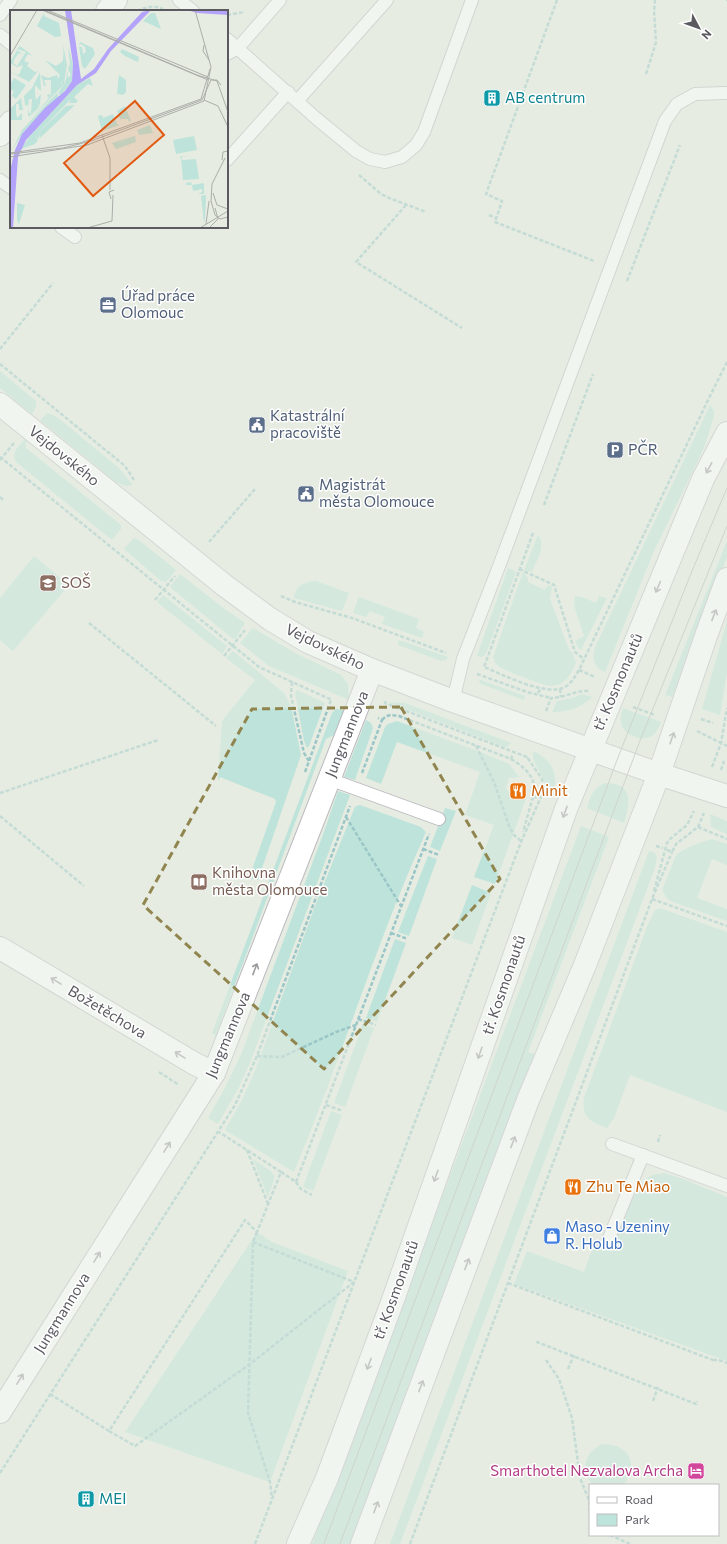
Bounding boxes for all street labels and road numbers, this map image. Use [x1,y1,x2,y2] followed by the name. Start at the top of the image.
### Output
[26,421,104,489] street label: Vejdovského
[283,619,368,673] street label: Vejdovského
[588,630,646,733] street label: tř. Kosmonautů
[321,688,372,780] street label: Jungmannova
[478,932,529,1037] street label: tř. Kosmonautů
[65,981,150,1041] street label: Božetěchova
[201,989,253,1080] street label: Jungmannova
[369,1238,421,1342] street label: tř. Kosmonautů
[29,1269,93,1356] street label: Jungmannova

